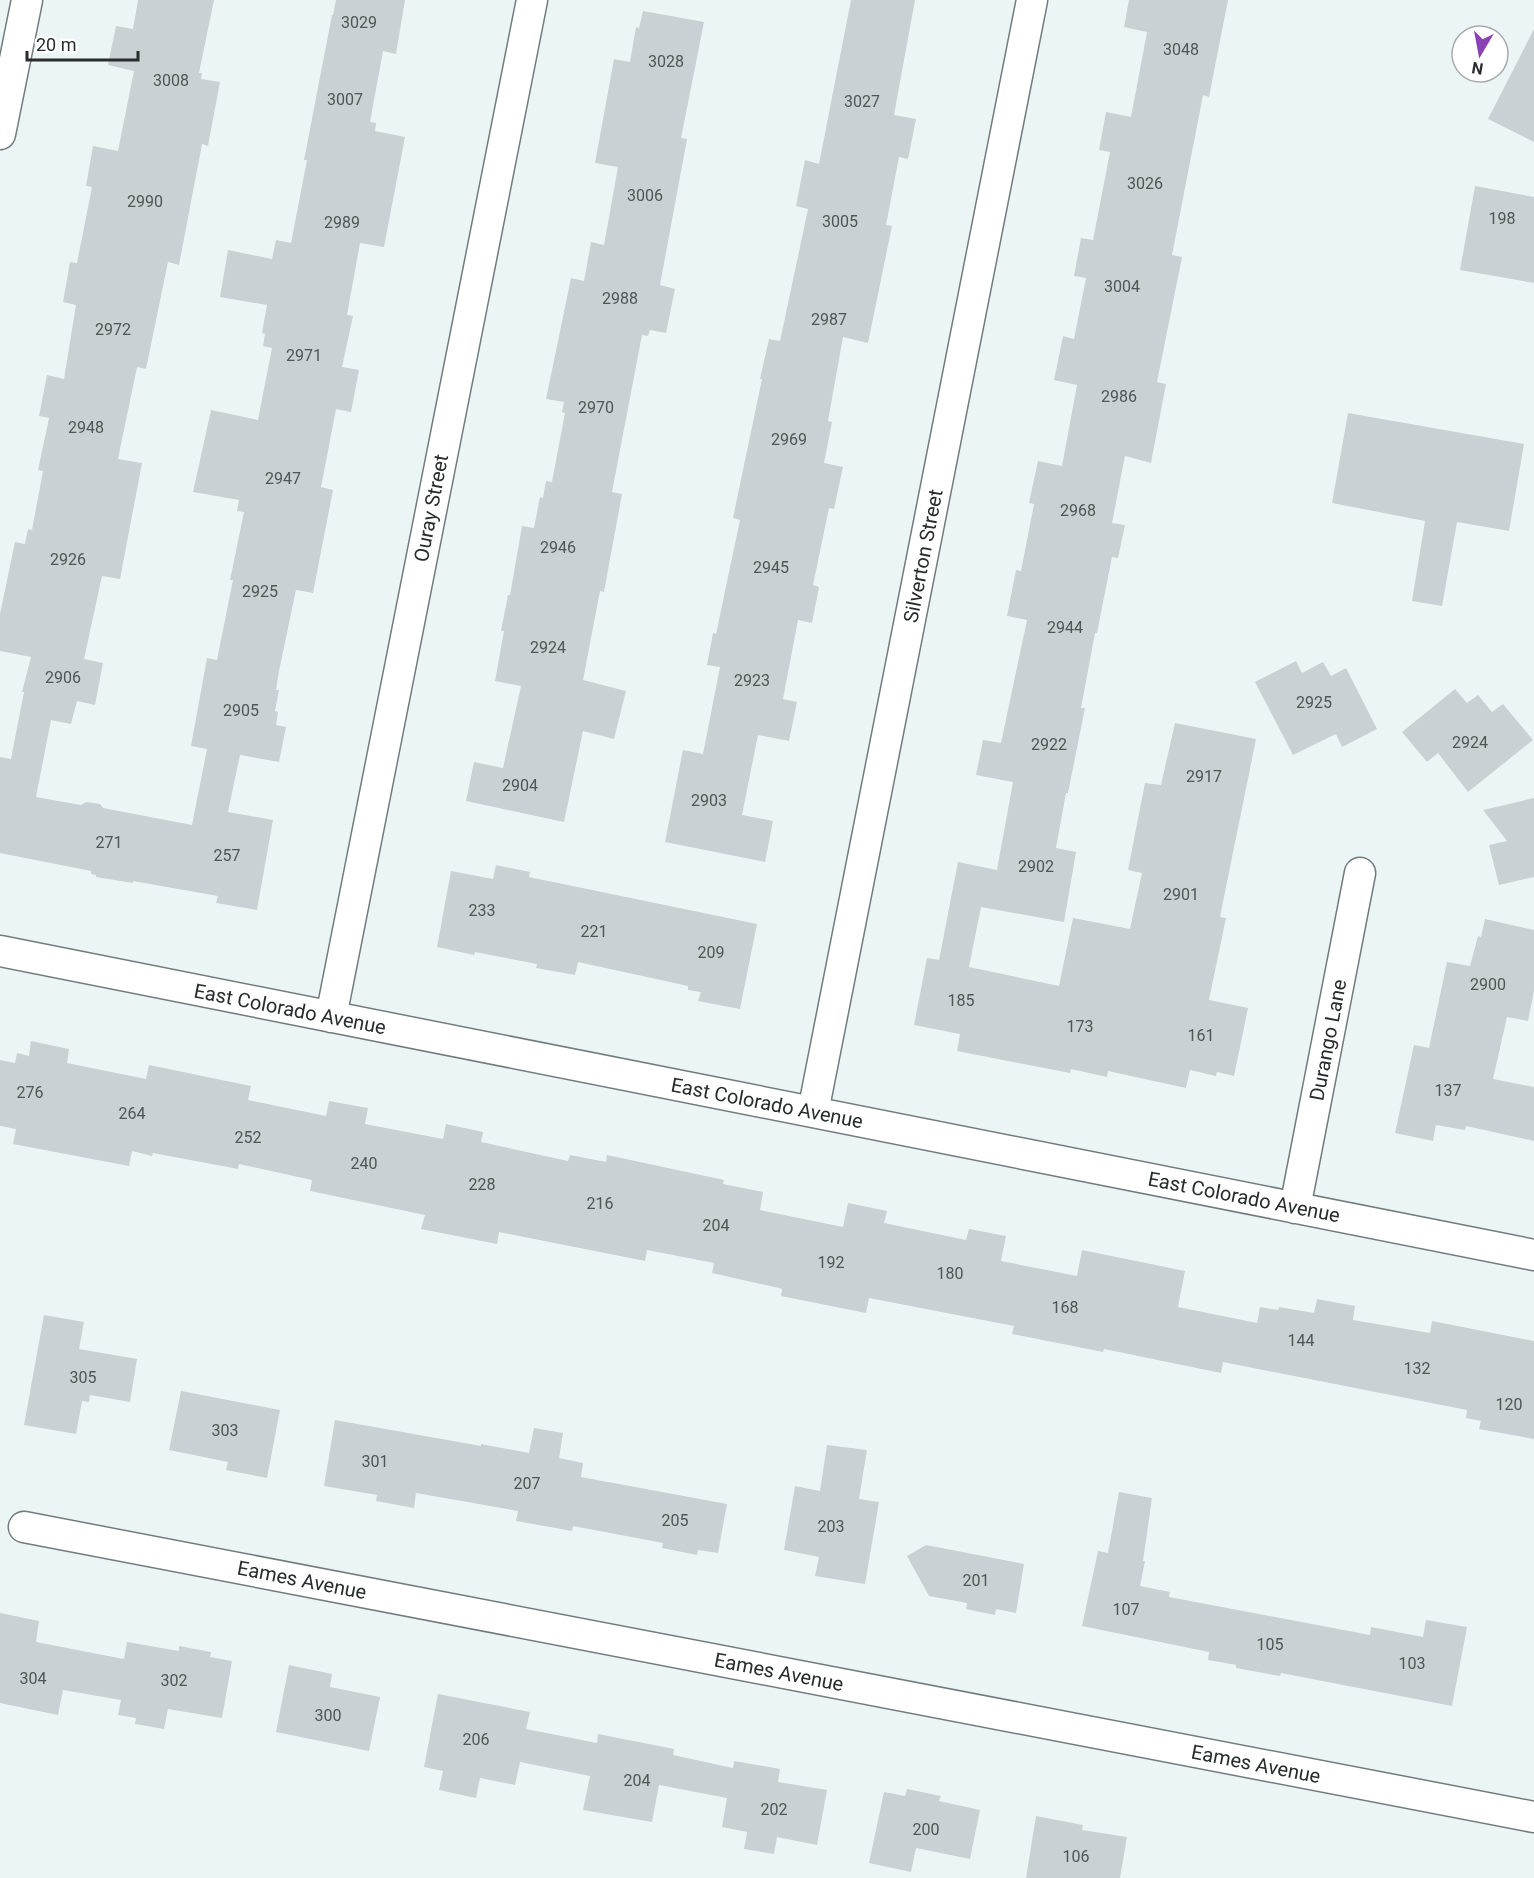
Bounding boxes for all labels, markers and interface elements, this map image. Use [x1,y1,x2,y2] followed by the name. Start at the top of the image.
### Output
[341,13,377,32] house number: 3029
[27,24,138,62] scale bar
[1450,24,1510,84] north arrow
[36,34,76,55] text: 20 m
[1163,40,1199,59] house number: 3048
[648,52,684,71] house number: 3028
[1470,58,1485,79] text: N
[153,71,189,90] house number: 3008
[327,90,363,109] house number: 3007
[844,92,880,111] house number: 3027
[1127,174,1163,193] house number: 3026
[627,186,663,205] house number: 3006
[127,192,163,211] house number: 2990
[1489,209,1515,228] house number: 198
[822,212,858,231] house number: 3005
[324,213,360,232] house number: 2989
[1104,277,1140,296] house number: 3004
[602,289,638,308] house number: 2988
[811,310,847,329] house number: 2987
[95,320,131,339] house number: 2972
[286,346,322,365] house number: 2971
[1101,387,1137,406] house number: 2986
[578,398,614,417] house number: 2970
[68,418,104,437] house number: 2948
[771,430,807,449] house number: 2969
[409,452,453,564] street label: Ouray Street
[265,469,301,488] house number: 2947
[898,487,948,625] street label: Silverton Street
[1060,501,1096,520] house number: 2968
[540,538,576,557] house number: 2946
[50,550,86,569] house number: 2926
[753,558,789,577] house number: 2945
[242,582,278,601] house number: 2925
[1047,618,1083,637] house number: 2944
[530,638,566,657] house number: 2924
[45,668,81,687] house number: 2906
[734,671,770,690] house number: 2923
[1296,693,1332,712] house number: 2925
[223,701,259,720] house number: 2905
[1452,733,1488,752] house number: 2924
[1031,735,1067,754] house number: 2922
[1186,767,1222,786] house number: 2917
[502,776,538,795] house number: 2904
[691,791,727,810] house number: 2903
[96,833,122,852] house number: 271
[214,846,240,865] house number: 257
[1018,857,1054,876] house number: 2902
[1163,885,1199,904] house number: 2901
[469,901,495,920] house number: 233
[581,922,607,941] house number: 221
[698,943,724,962] house number: 209
[1470,975,1506,994] house number: 2900
[1304,977,1352,1103] street label: Durango Lane
[192,979,388,1039] street label: East Colorado Avenue
[948,991,974,1010] house number: 185
[1067,1017,1093,1036] house number: 173
[1188,1026,1214,1045] house number: 161
[669,1073,865,1133] street label: East Colorado Avenue
[1435,1081,1461,1100] house number: 137
[17,1083,43,1102] house number: 276
[119,1104,145,1123] house number: 264
[235,1128,261,1147] house number: 252
[351,1154,377,1173] house number: 240
[1146,1167,1342,1227] street label: East Colorado Avenue
[469,1175,495,1194] house number: 228
[587,1194,613,1213] house number: 216
[703,1216,729,1235] house number: 204
[818,1253,844,1272] house number: 192
[937,1264,963,1283] house number: 180
[1052,1298,1078,1317] house number: 168
[1288,1331,1314,1350] house number: 144
[1404,1359,1430,1378] house number: 132
[70,1368,96,1387] house number: 305
[1496,1395,1522,1414] house number: 120
[212,1421,238,1440] house number: 303
[362,1452,388,1471] house number: 301
[514,1474,540,1493] house number: 207
[662,1511,688,1530] house number: 205
[818,1517,844,1536] house number: 203
[235,1556,369,1604] street label: Eames Avenue
[963,1571,989,1590] house number: 201
[1113,1600,1139,1619] house number: 107
[1257,1635,1283,1654] house number: 105
[712,1648,846,1696] street label: Eames Avenue
[1399,1654,1425,1673] house number: 103
[20,1669,46,1688] house number: 304
[161,1671,187,1690] house number: 302
[315,1706,341,1725] house number: 300
[463,1730,489,1749] house number: 206
[1189,1740,1323,1788] street label: Eames Avenue
[624,1771,650,1790] house number: 204
[761,1800,787,1819] house number: 202
[913,1820,939,1839] house number: 200
[1063,1847,1089,1866] house number: 106

